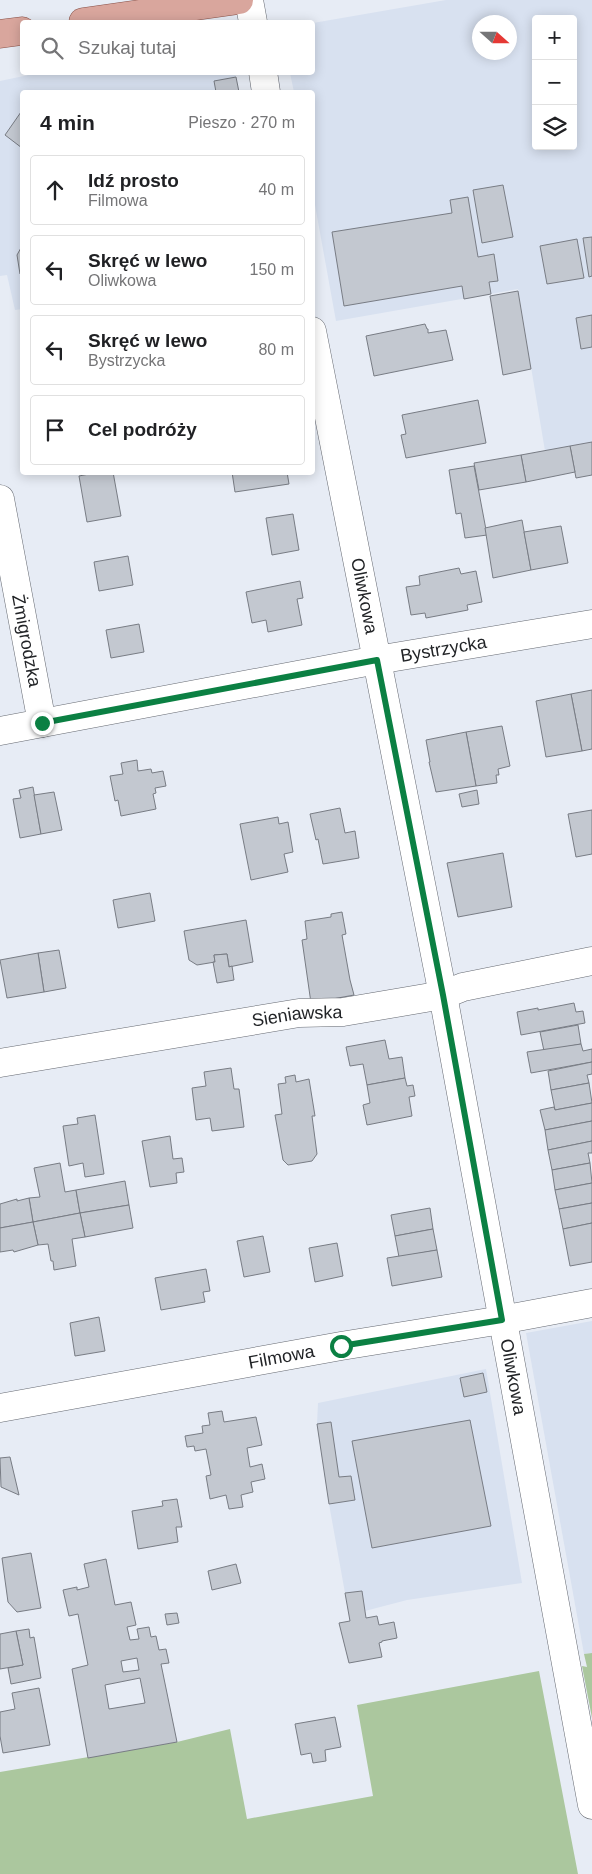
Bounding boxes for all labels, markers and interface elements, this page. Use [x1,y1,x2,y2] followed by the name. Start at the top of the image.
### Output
[472,15,517,60] north arrow
[532,15,577,150] map controls
[532,15,577,60] button: +
[20,20,315,75] search box
[38,34,66,62] icon: search
[78,37,176,58] text: Szukaj tutaj
[532,60,577,105] button: −
[532,105,577,150] button: layers
[40,111,95,134] text: 4 min
[188,114,295,131] text: Pieszo · 270 m
[88,170,179,191] text: Idź prosto
[41,176,69,204] icon: ahead
[258,181,294,198] text: 40 m
[88,192,148,209] text: Filmowa
[88,250,207,271] text: Skręć w lewo
[41,256,69,284] icon: left
[250,261,294,278] text: 150 m
[88,272,156,289] text: Oliwkowa
[88,330,207,351] text: Skręć w lewo
[41,336,69,364] icon: left
[258,341,294,358] text: 80 m
[88,352,165,369] text: Bystrzycka
[41,416,69,444] icon: arrive
[88,419,197,440] text: Cel podróży
[347,556,382,637] street label: Oliwkowa
[8,592,45,690] street label: Żmigrodzka
[399,632,489,666] street label: Bystrzycka
[31,712,54,735] route end
[250,1002,344,1031] street label: Sieniawska
[330,1335,353,1358] route start
[496,1337,530,1417] street label: Oliwkowa
[247,1341,317,1373] street label: Filmowa

